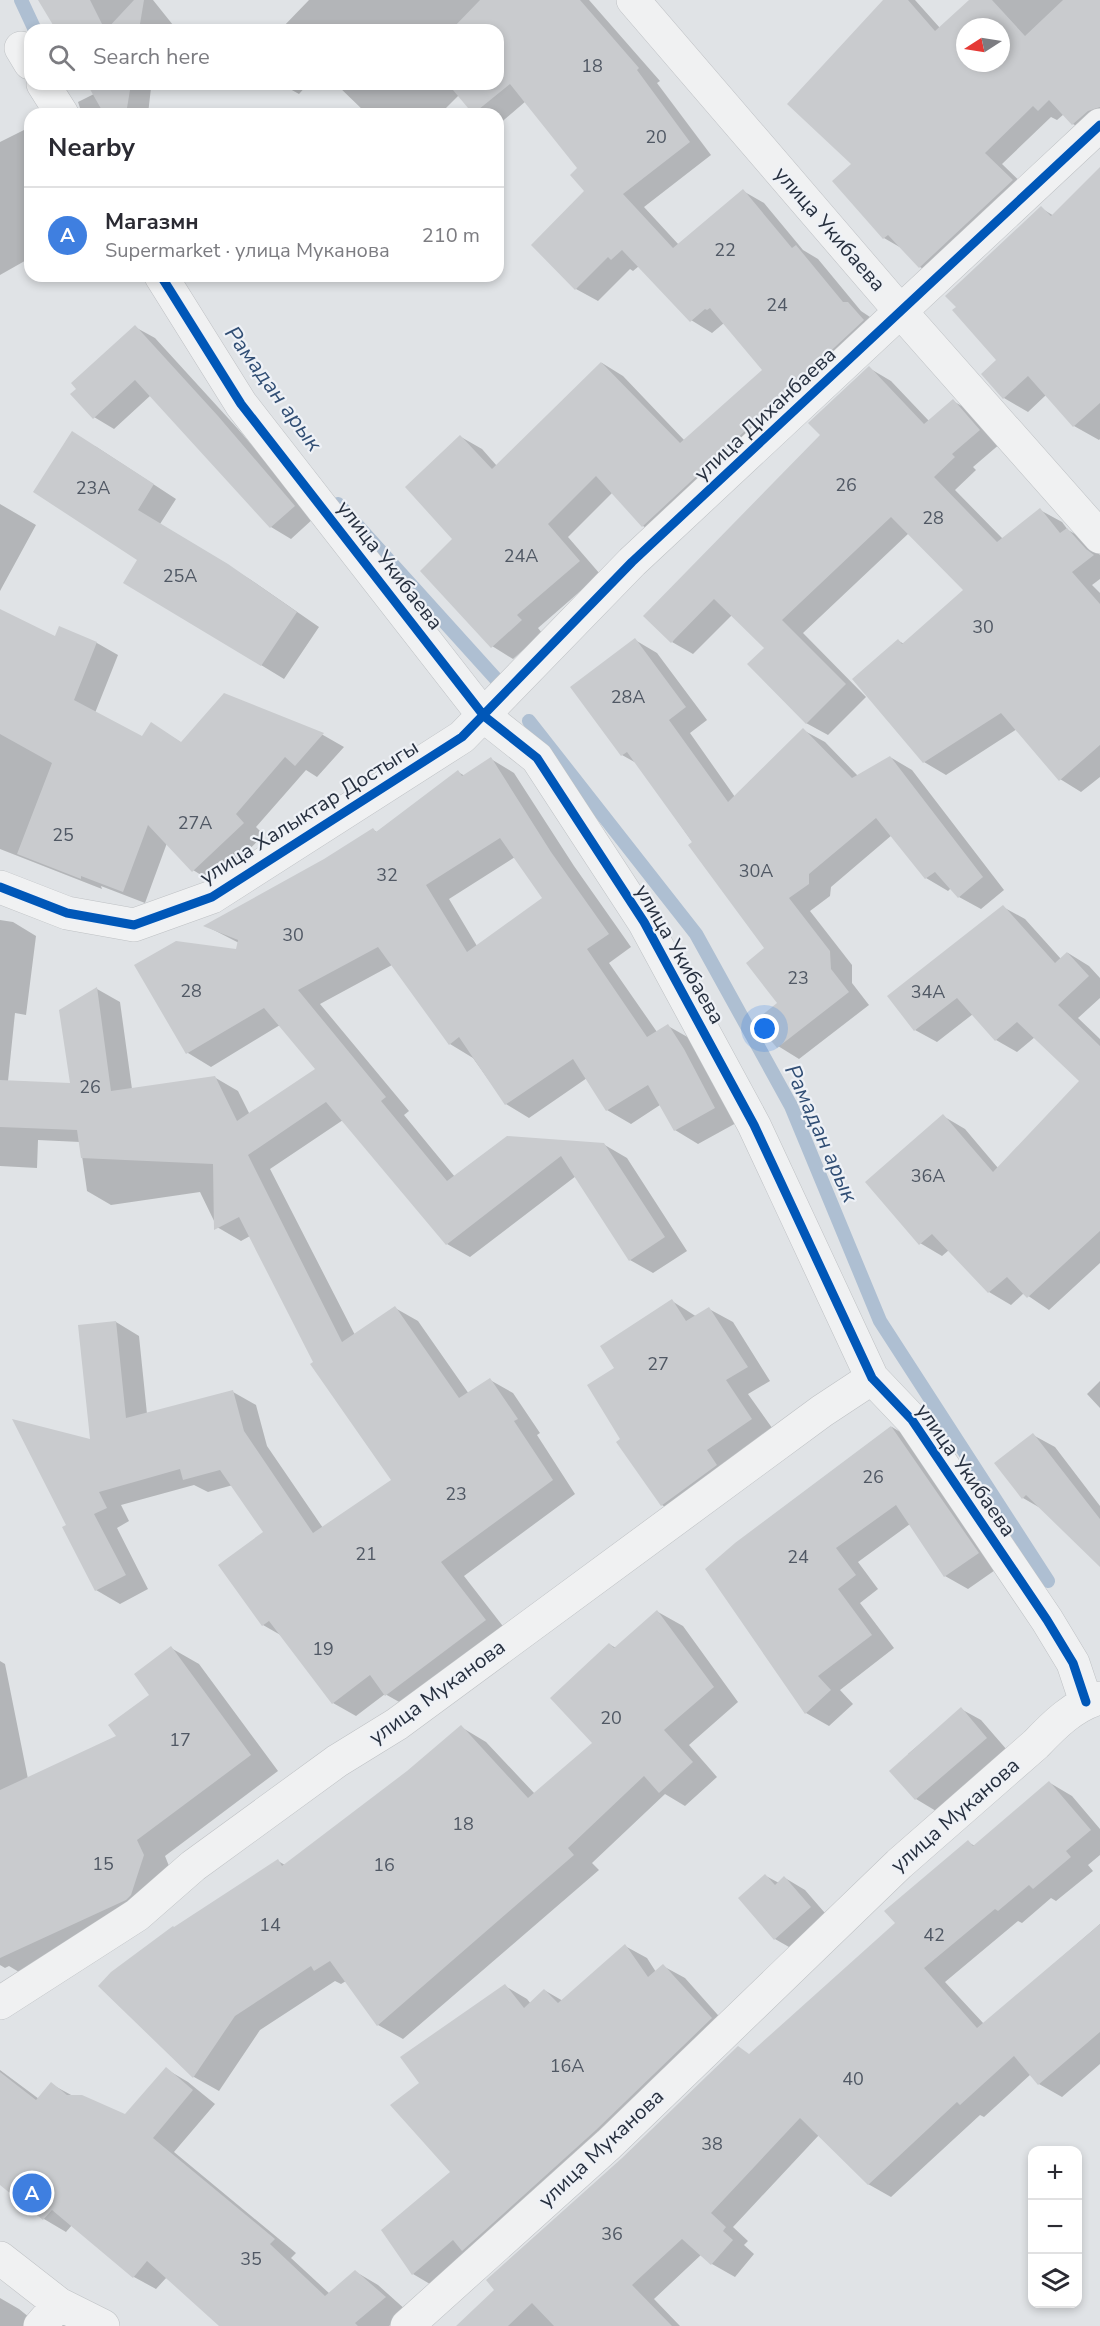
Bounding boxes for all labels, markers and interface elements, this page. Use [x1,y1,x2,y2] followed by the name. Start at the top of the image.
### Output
[956,18,1010,72] north arrow
[24,24,504,90] search box
[45,41,78,74] icon: search
[93,42,210,72] text: Search here
[581,54,603,78] house number: 18
[645,125,667,149] house number: 20
[48,130,135,165] text: Nearby
[768,161,892,297] street label: улица Укибаева
[105,207,199,237] text: Магазмн
[60,222,75,249] text: A
[422,222,480,249] text: 210 m
[105,237,390,264] text: Supermarket · улица Муканова
[714,238,736,262] house number: 22
[766,293,788,317] house number: 24
[218,320,329,458] water label: Рамадан арык
[688,341,842,487] street label: улица Диханбаева
[835,473,857,497] house number: 26
[76,476,110,500] house number: 23А
[331,494,449,636] street label: улица Укибаева
[922,506,944,530] house number: 28
[504,544,538,568] house number: 24А
[163,564,197,588] house number: 25А
[972,615,994,639] house number: 30
[611,685,645,709] house number: 28А
[194,733,424,891] street label: улица Халыктар Достыгы
[178,811,212,835] house number: 27А
[52,823,74,847] house number: 25
[739,859,773,883] house number: 30А
[376,863,398,887] house number: 32
[629,879,731,1029] street label: улица Укибаева
[282,923,304,947] house number: 30
[787,966,809,990] house number: 23
[180,979,202,1003] house number: 28
[911,980,945,1004] house number: 34А
[750,1014,779,1043] your location
[777,1060,865,1207] water label: Рамадан арык
[79,1075,101,1099] house number: 26
[911,1164,945,1188] house number: 36А
[647,1352,669,1376] house number: 27
[909,1398,1023,1542] street label: улица Укибаева
[862,1465,884,1489] house number: 26
[445,1482,467,1506] house number: 23
[355,1542,377,1566] house number: 21
[787,1545,809,1569] house number: 24
[363,1633,511,1751] street label: улица Муканова
[312,1637,334,1661] house number: 19
[600,1706,622,1730] house number: 20
[169,1728,191,1752] house number: 17
[885,1751,1025,1879] street label: улица Муканова
[452,1812,474,1836] house number: 18
[92,1852,114,1876] house number: 15
[373,1853,395,1877] house number: 16
[259,1913,281,1937] house number: 14
[923,1923,945,1947] house number: 42
[550,2054,584,2078] house number: 16А
[842,2067,864,2091] house number: 40
[532,2082,670,2214] street label: улица Муканова
[701,2132,723,2156] house number: 38
[1028,2146,1082,2308] map controls
[1028,2146,1082,2200] button: +
[12,2170,51,2216] pin: A
[1028,2200,1082,2254] button: −
[601,2222,623,2246] house number: 36
[240,2247,262,2271] house number: 35
[1028,2254,1082,2308] button: layers

